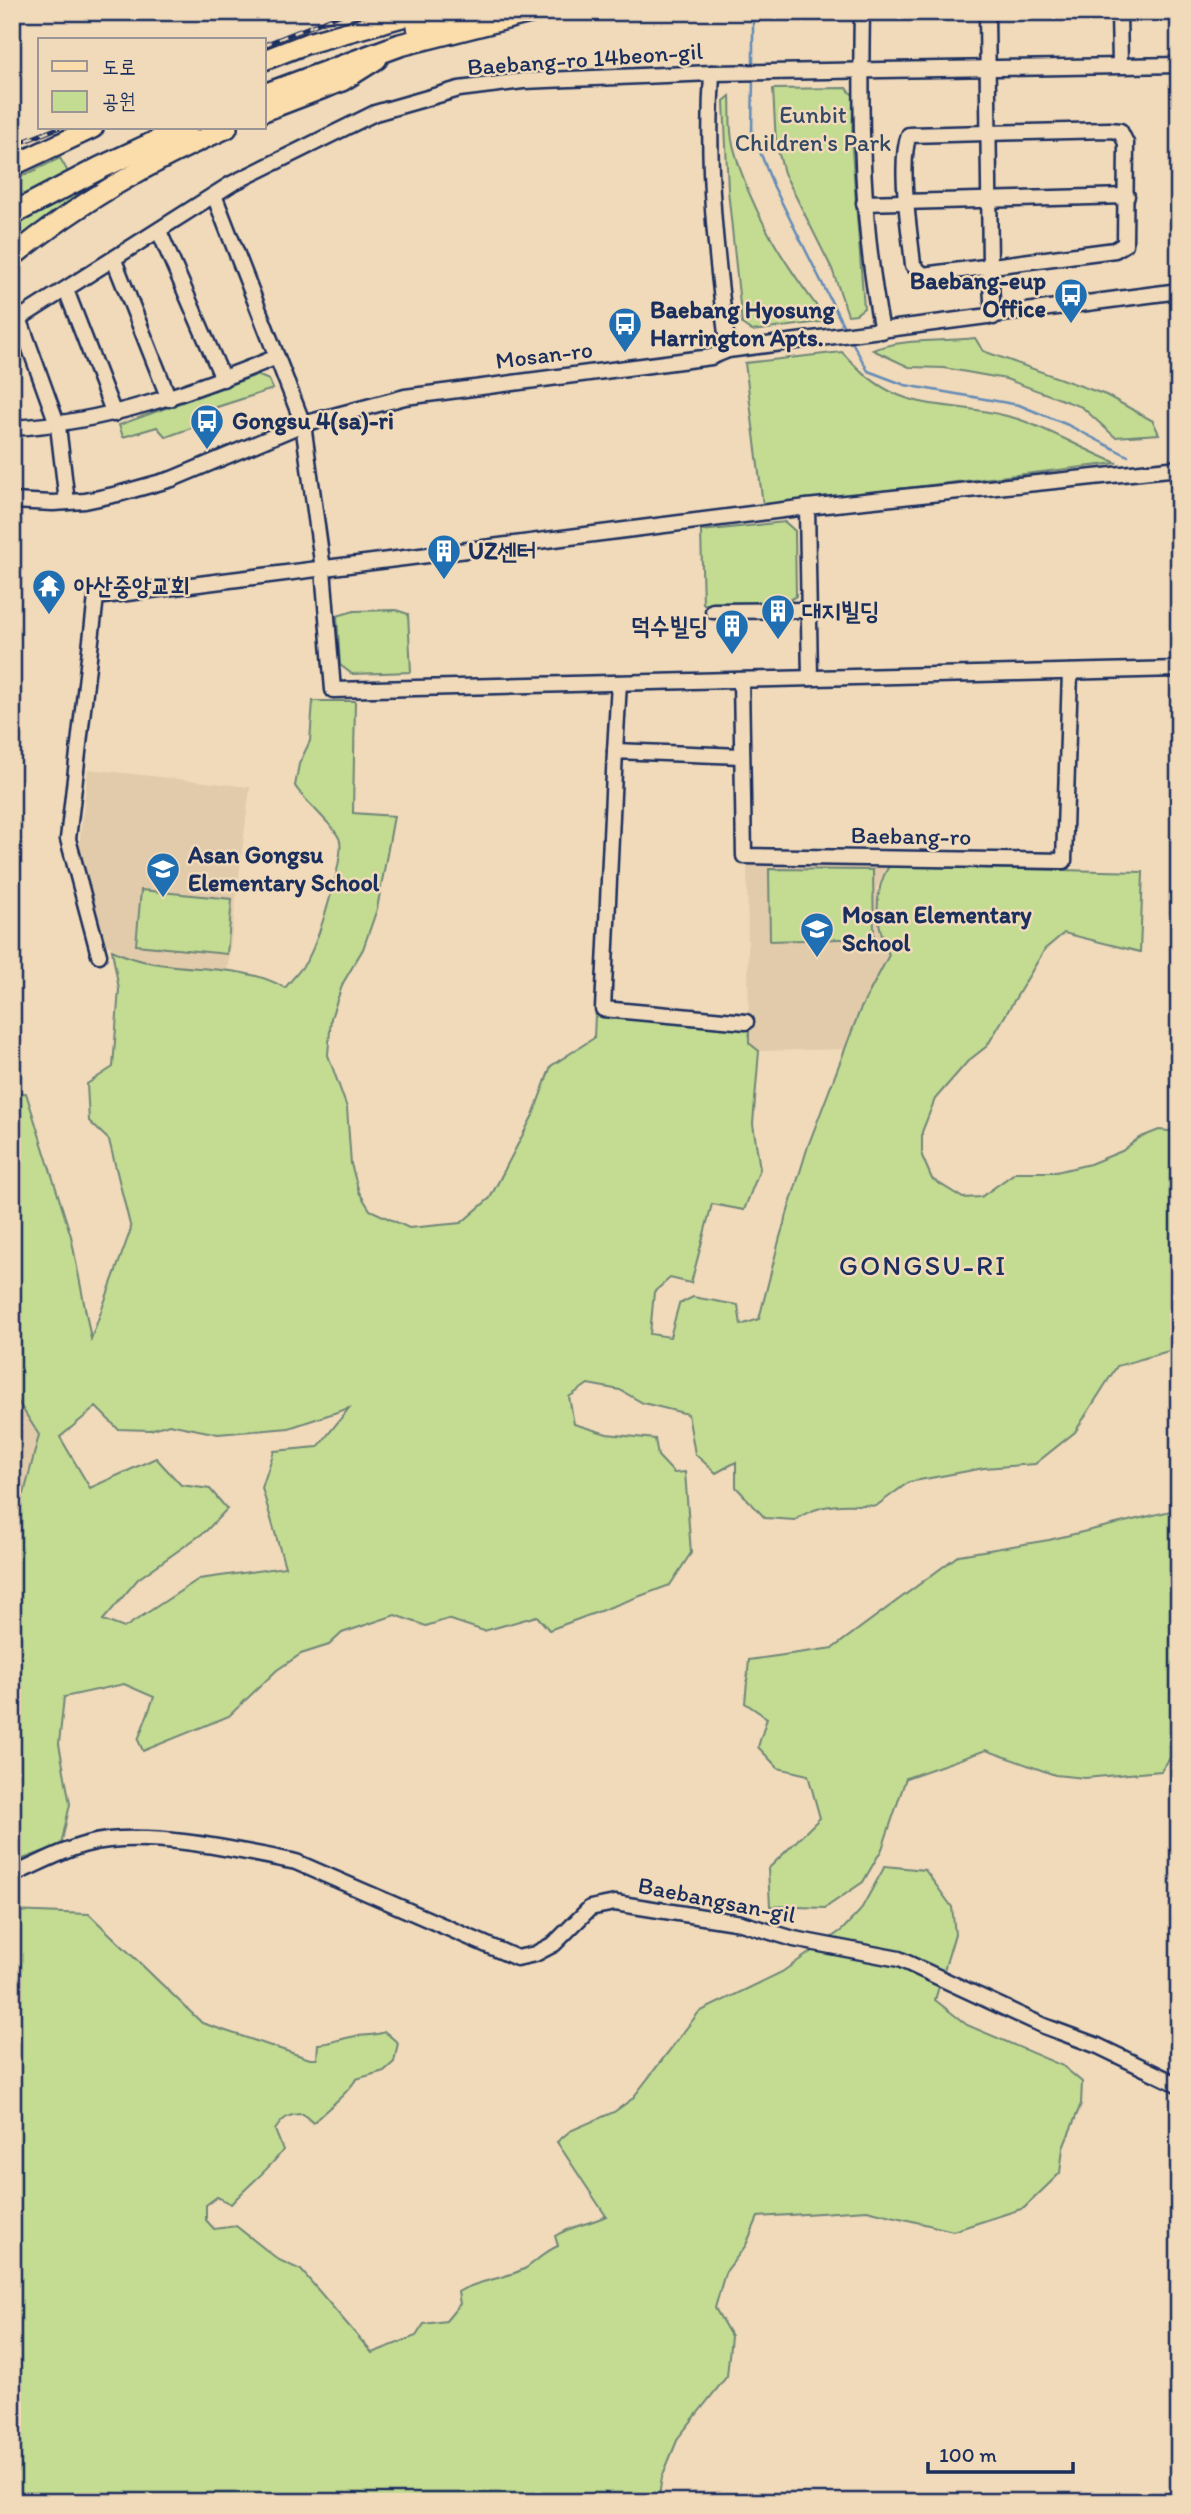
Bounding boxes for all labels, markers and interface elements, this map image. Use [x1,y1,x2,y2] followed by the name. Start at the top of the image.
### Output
[466,36,704,81] street label: Baebang-ro 14beon-gil
[38,38,266,130] legend
[102,54,136,79] text: 도로
[102,88,136,113] text: 공원
[735,100,891,157] park label: Eunbit Children's Park
[910,266,1046,323] place label: Baebang-eup Office
[1052,276,1090,325] bus stop icon: Baebang-eup Office
[650,295,835,353] place label: Baebang Hyosung Harrington Apts.
[606,305,644,354] bus stop icon: Baebang Hyosung Harrington Apts.
[494,334,594,375] street label: Mosan-ro
[188,402,226,451] bus stop icon: Gongsu 4(sa)-ri
[232,406,394,436] place label: Gongsu 4(sa)-ri
[425,532,463,581] building icon: UZ센터
[468,536,536,565] place label: UZ센터
[30,567,68,616] temple icon: 아산중앙교회
[74,571,190,600] place label: 아산중앙교회
[759,592,797,641] building icon: 대지빌딩
[802,596,879,625] place label: 대지빌딩
[713,607,751,656] building icon: 덕수빌딩
[631,611,708,640] place label: 덕수빌딩
[850,820,972,851] street label: Baebang-ro
[187,840,380,898] place label: Asan Gongsu Elementary School
[144,850,182,899] school or university icon: Asan Gongsu Elementary School
[842,900,1032,957] place label: Mosan Elementary School
[798,910,836,959] school or university icon: Mosan Elementary School
[839,1248,1007,1282] district label: GONGSU-RI
[636,1870,799,1929] street label: Baebangsan-gil
[928,2430,1074,2474] scale bar
[939,2442,997,2467] text: 100 m

